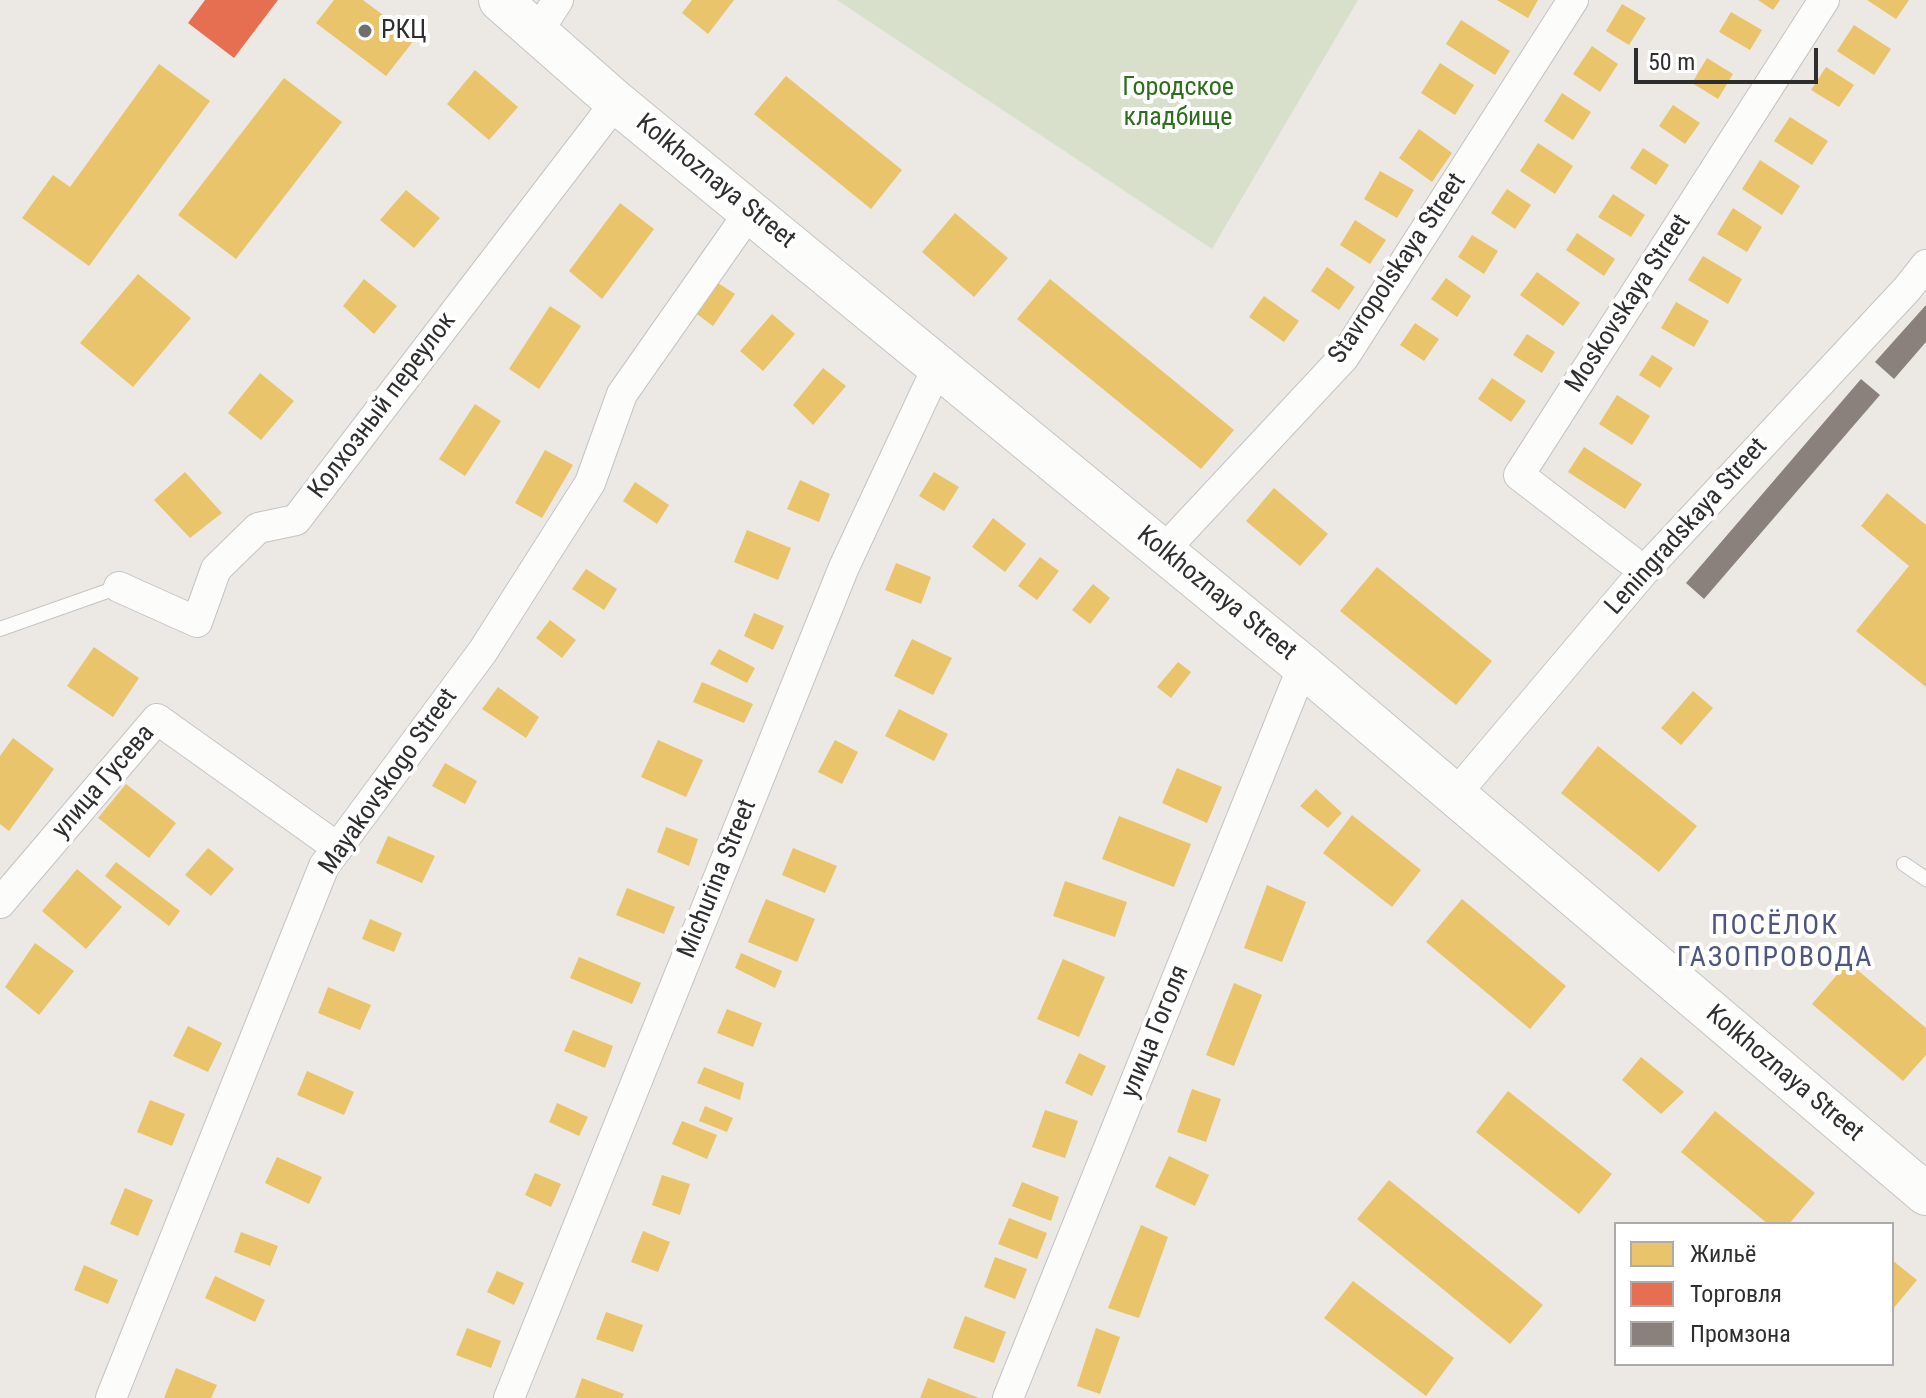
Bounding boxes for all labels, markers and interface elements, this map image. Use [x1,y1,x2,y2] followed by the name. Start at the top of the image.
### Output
[381,15,427,47] place label: РКЦ
[356,22,374,40] marker: РКЦ
[1638,32,1822,82] scale bar
[1648,48,1695,76] text: 50 m
[1122,72,1234,134] park label: Городское кладбище
[629,108,801,256] street label: Kolkhoznaya Street
[1323,168,1473,370] street label: Stavropolskaya Street
[1560,209,1698,399] street label: Moskovskaya Street
[303,306,463,506] street label: Колхозный переулок
[1599,432,1775,622] street label: Leningradskaya Street
[1130,520,1302,668] street label: Kolkhoznaya Street
[313,683,465,881] street label: Mayakovskogo Street
[46,719,162,845] street label: улица Гусева
[672,795,764,963] street label: Michurina Street
[1677,910,1873,976] district label: ПОСЁЛОК ГАЗОПРОВОДА
[1115,961,1197,1103] street label: улица Гоголя
[1699,999,1869,1149] street label: Kolkhoznaya Street
[1614,1222,1894,1366] legend
[1690,1240,1756,1268] text: Жильё
[1690,1280,1782,1308] text: Торговля
[1690,1320,1791,1348] text: Промзона

